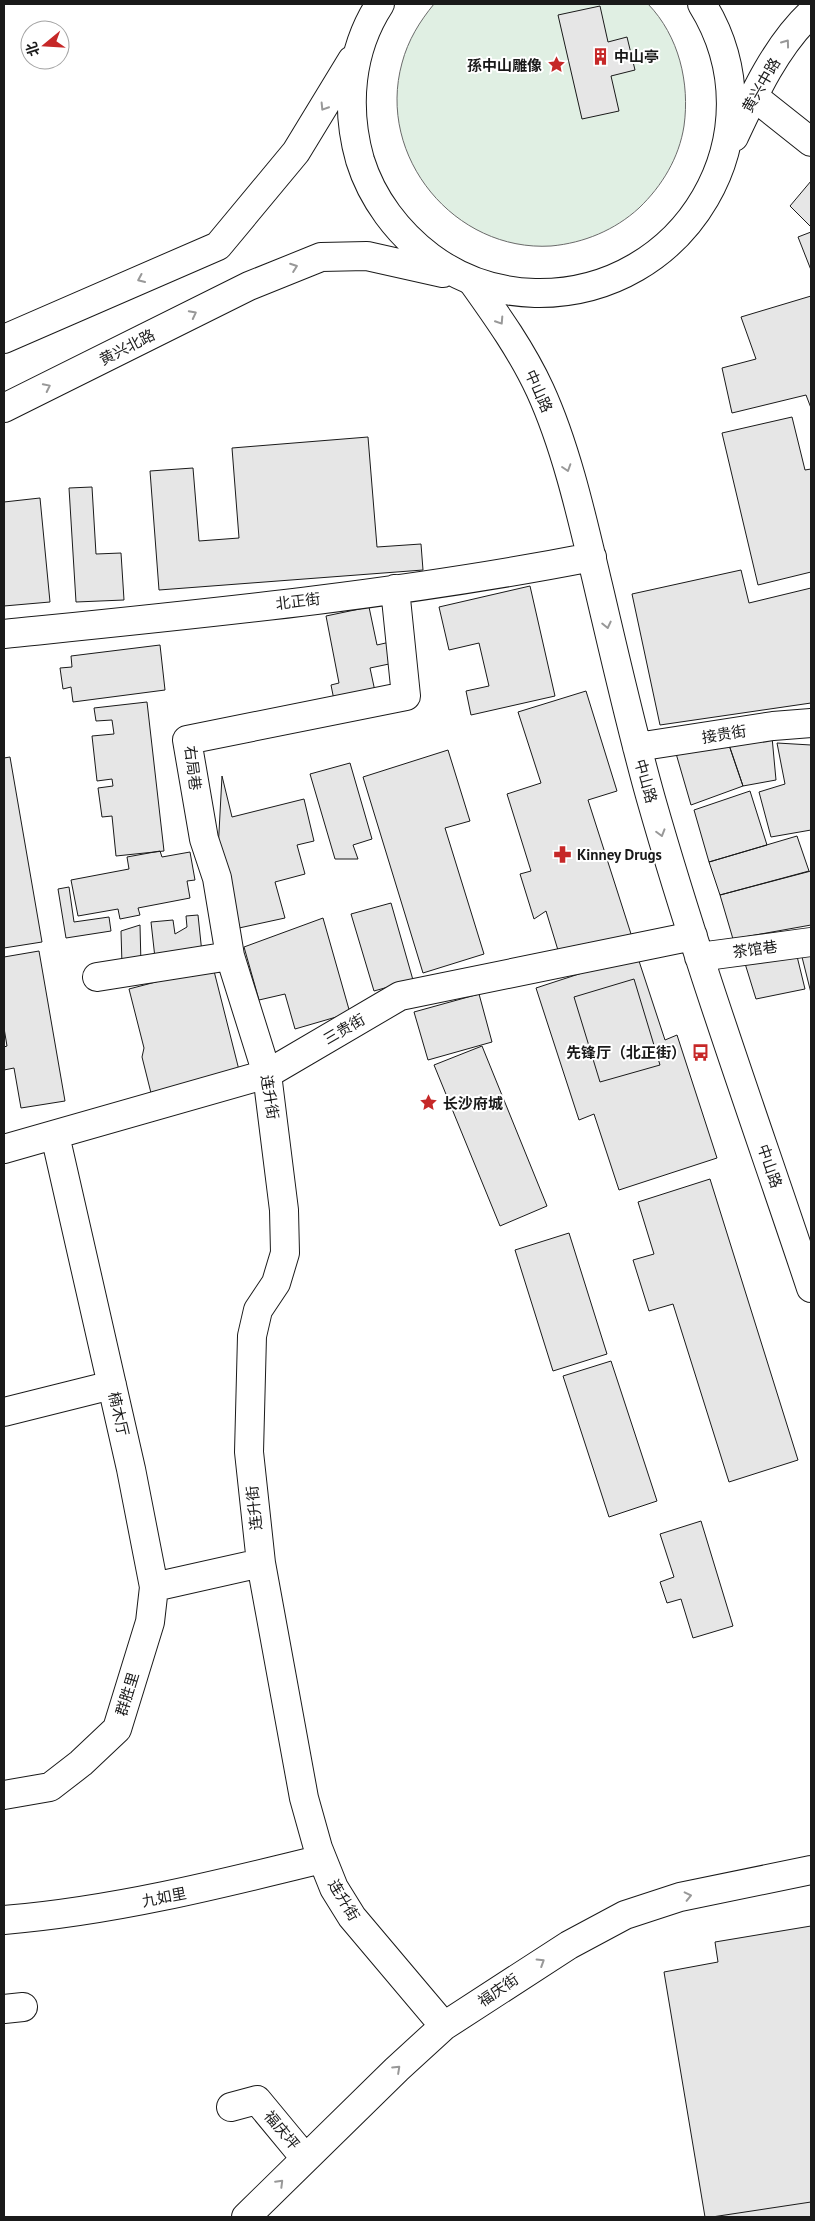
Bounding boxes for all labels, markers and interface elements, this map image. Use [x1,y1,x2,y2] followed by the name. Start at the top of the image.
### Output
[20,20,70,70] north arrow
[22,40,43,58] text: 北
[781,40,789,49] one-way arrow
[590,46,610,66] building icon: 中山亭
[614,47,659,66] place label: 中山亭
[738,54,784,116] street label: 黄兴中路
[546,55,566,75] place icon: 孫中山雕像
[467,56,542,75] place label: 孫中山雕像
[320,102,330,111] one-way arrow
[289,263,298,273] one-way arrow
[137,273,146,284] one-way arrow
[188,310,197,320] one-way arrow
[494,315,504,324] one-way arrow
[96,325,158,369] street label: 黄兴北路
[521,367,557,415] street label: 中山路
[42,383,51,393] one-way arrow
[562,463,572,472] one-way arrow
[275,589,321,613] street label: 北正街
[601,621,612,630] one-way arrow
[700,721,748,747] street label: 接贵街
[181,745,205,791] street label: 右局巷
[631,757,661,805] street label: 中山路
[656,829,666,837] one-way arrow
[553,844,573,864] pharmacy icon: Kinney Drugs
[577,845,662,864] place label: Kinney Drugs
[731,936,779,962] street label: 茶馆巷
[320,1010,368,1048] street label: 三贵街
[690,1042,710,1062] bus stop icon: 先锋厅（北正街）
[566,1043,686,1062] place label: 先锋厅（北正街）
[257,1073,283,1121] street label: 连升街
[419,1093,439,1113] place icon: 长沙府城
[443,1094,503,1113] place label: 长沙府城
[754,1142,786,1190] street label: 中山路
[105,1390,133,1438] street label: 楠木厅
[242,1485,266,1531] street label: 连升街
[111,1670,143,1718] street label: 群胜里
[324,1876,364,1924] street label: 连升街
[140,1883,188,1911] street label: 九如里
[684,1891,693,1902] one-way arrow
[535,1959,544,1969] one-way arrow
[474,1970,522,2010] street label: 福庆街
[391,2066,400,2075] one-way arrow
[260,2107,304,2153] street label: 福庆坪
[275,2179,284,2188] one-way arrow

